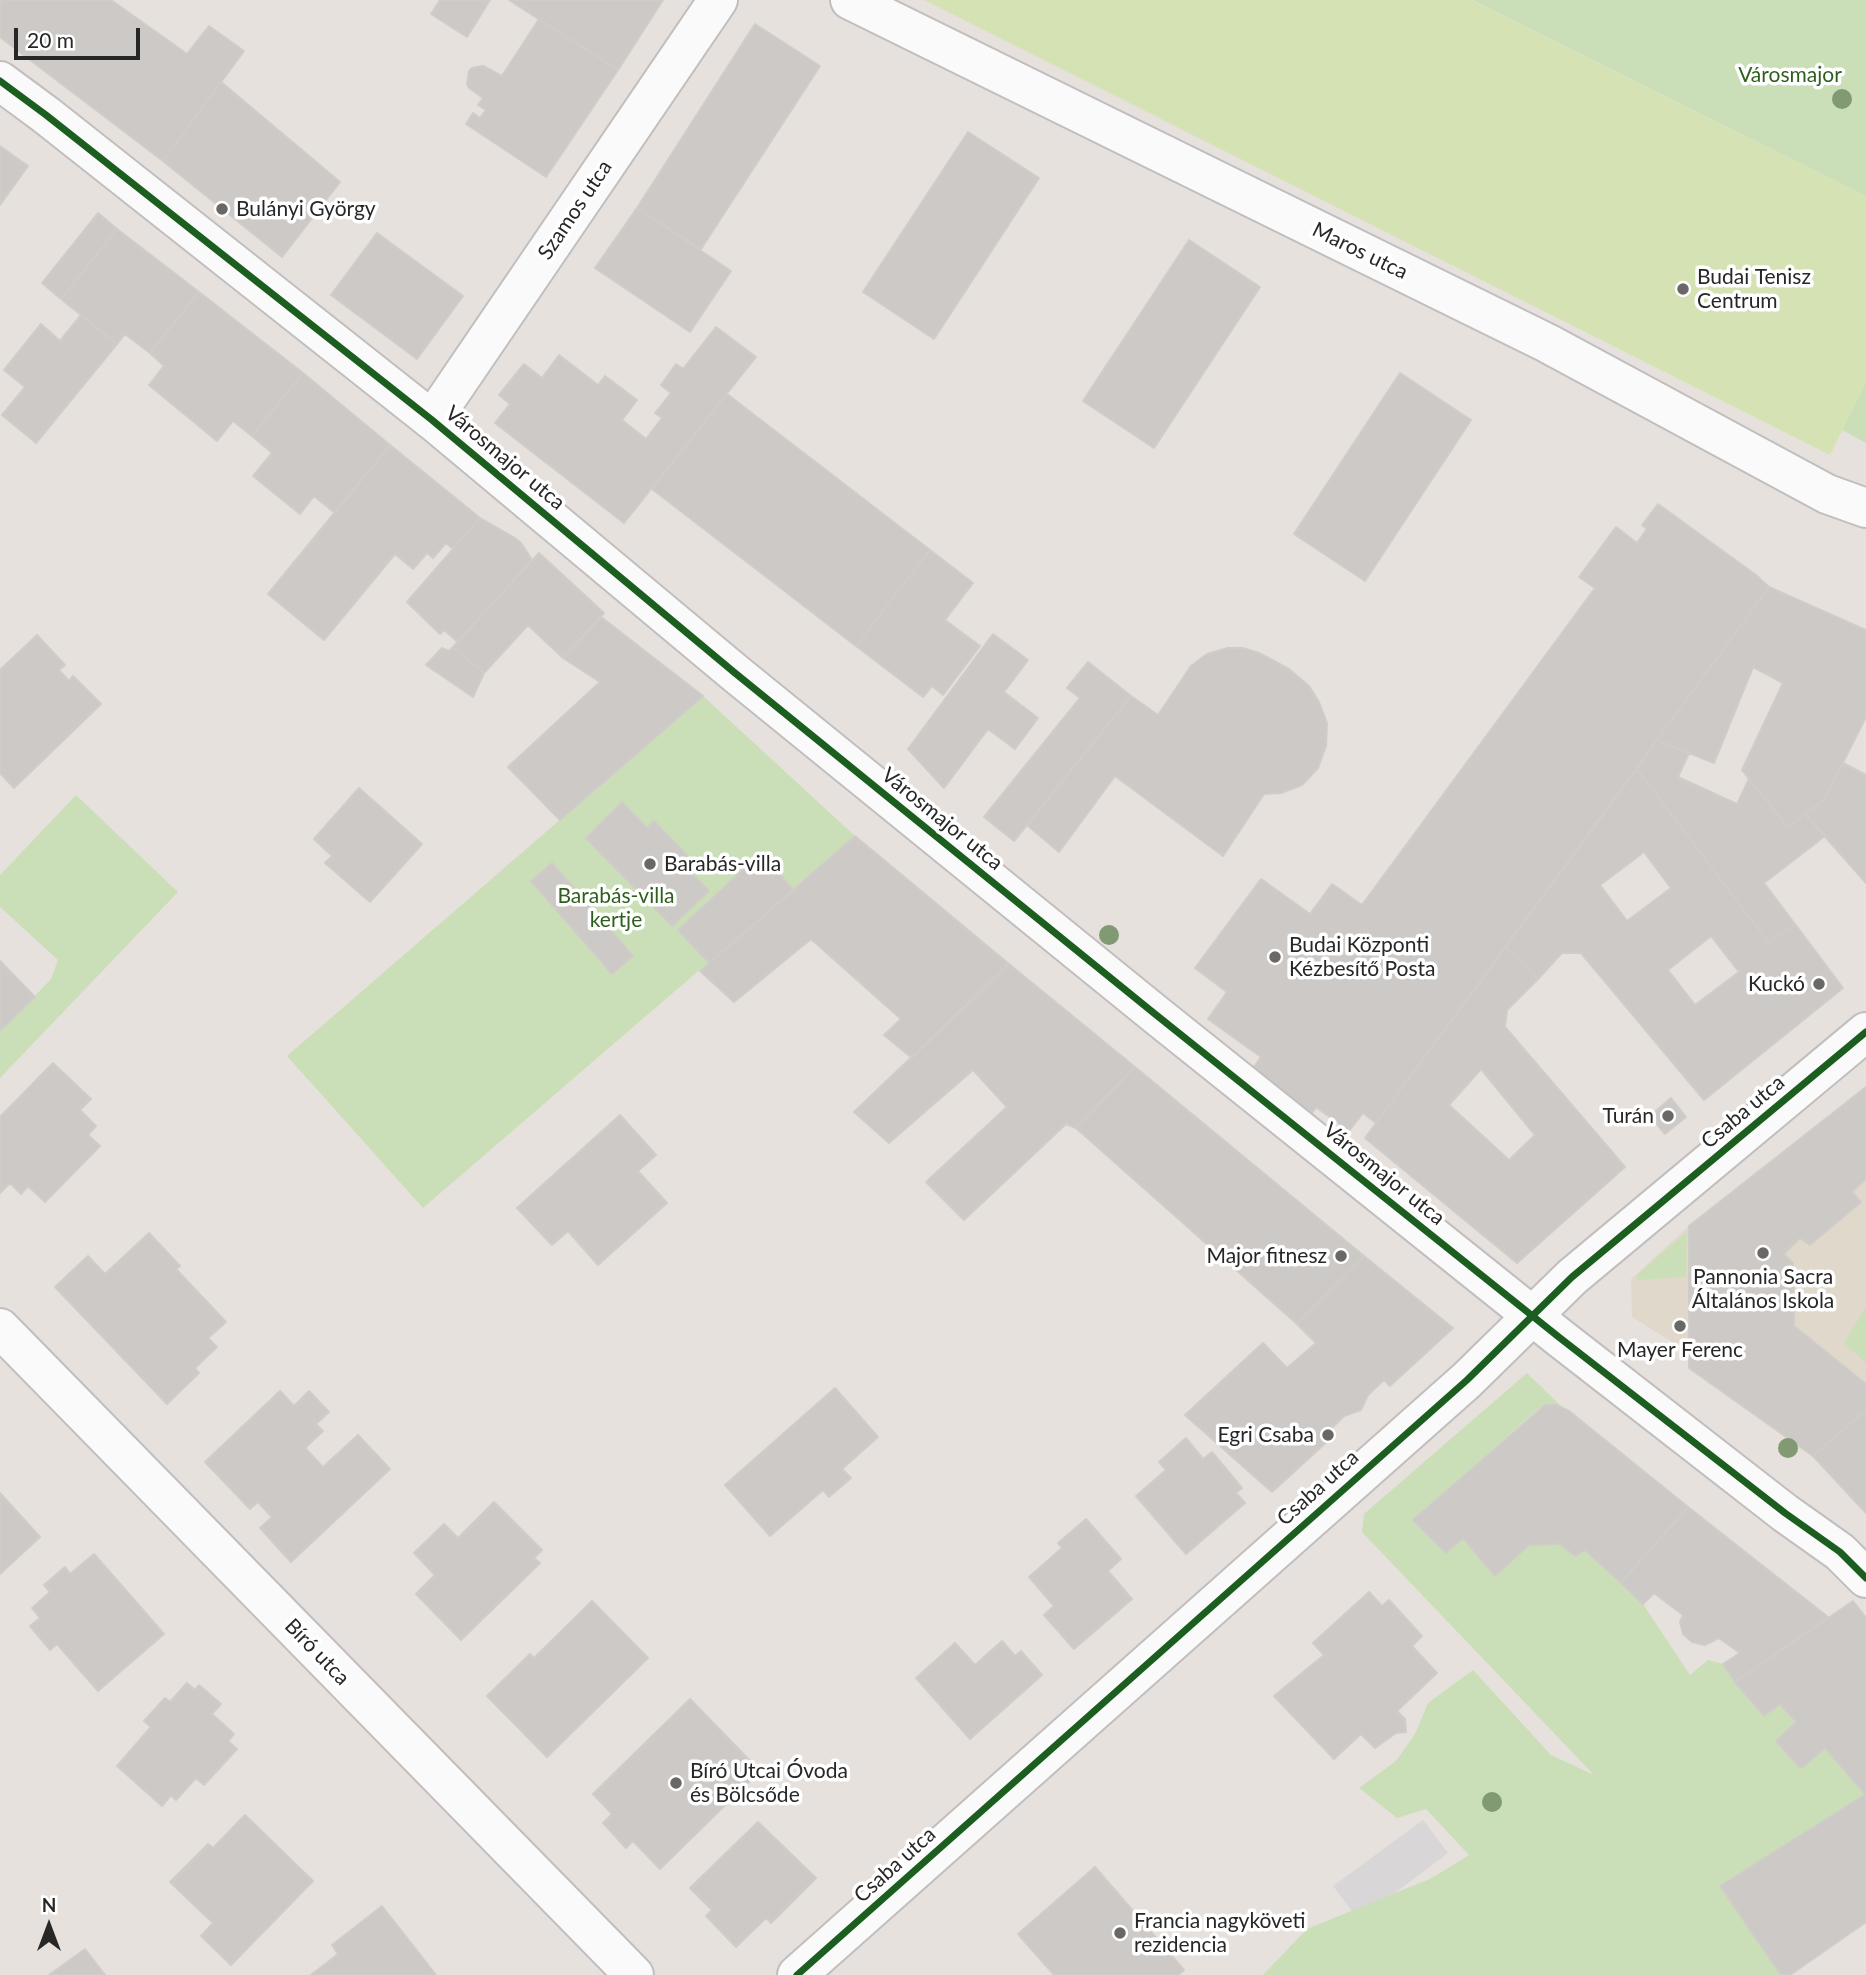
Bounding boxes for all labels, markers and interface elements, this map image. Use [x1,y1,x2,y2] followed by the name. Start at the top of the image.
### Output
[18,14,144,58] scale bar
[27,27,74,52] text: 20 m
[1738,62,1842,88] park label: Városmajor
[533,156,617,264] street label: Szamos utca
[236,196,376,222] place label: Bulányi György
[214,201,230,217] marker: Bulányi György
[1308,217,1412,285] street label: Maros utca
[1697,264,1811,314] place label: Budai Tenisz Centrum
[1675,281,1691,297] marker: Budai Tenisz Centrum
[440,401,570,515] street label: Városmajor utca
[876,762,1008,876] street label: Városmajor utca
[664,851,781,877] place label: Barabás-villa
[642,856,658,872] marker: Barabás-villa
[557,883,675,933] park label: Barabás-villa kertje
[1289,932,1435,982] place label: Budai Központi Kézbesítő Posta
[1267,949,1283,965] marker: Budai Központi Kézbesítő Posta
[1748,971,1805,997] place label: Kuckó
[1811,976,1827,992] marker: Kuckó
[1696,1070,1790,1154] street label: Csaba utca
[1602,1103,1654,1129] place label: Turán
[1660,1108,1676,1124] marker: Turán
[1318,1117,1450,1231] street label: Városmajor utca
[1206,1243,1327,1269] place label: Major fitnesz
[1755,1245,1771,1261] marker: Pannonia Sacra Általános Iskola
[1333,1248,1349,1264] marker: Major fitnesz
[1692,1264,1834,1314] place label: Pannonia Sacra Általános Iskola
[1672,1318,1688,1334] marker: Mayer Ferenc
[1617,1337,1743,1363] place label: Mayer Ferenc
[1217,1422,1314,1448] place label: Egri Csaba
[1320,1427,1336,1443] marker: Egri Csaba
[1272,1445,1364,1531] street label: Csaba utca
[279,1614,355,1690] street label: Bíró utca
[690,1758,848,1808] place label: Bíró Utcai Óvoda és Bölcsőde
[668,1775,684,1791] marker: Bíró Utcai Óvoda és Bölcsőde
[849,1822,941,1908] street label: Csaba utca
[14,1891,84,1961] north arrow
[42,1893,56,1916] text: N
[1134,1908,1306,1958] place label: Francia nagyköveti rezidencia
[1112,1925,1128,1941] marker: Francia nagyköveti rezidencia

